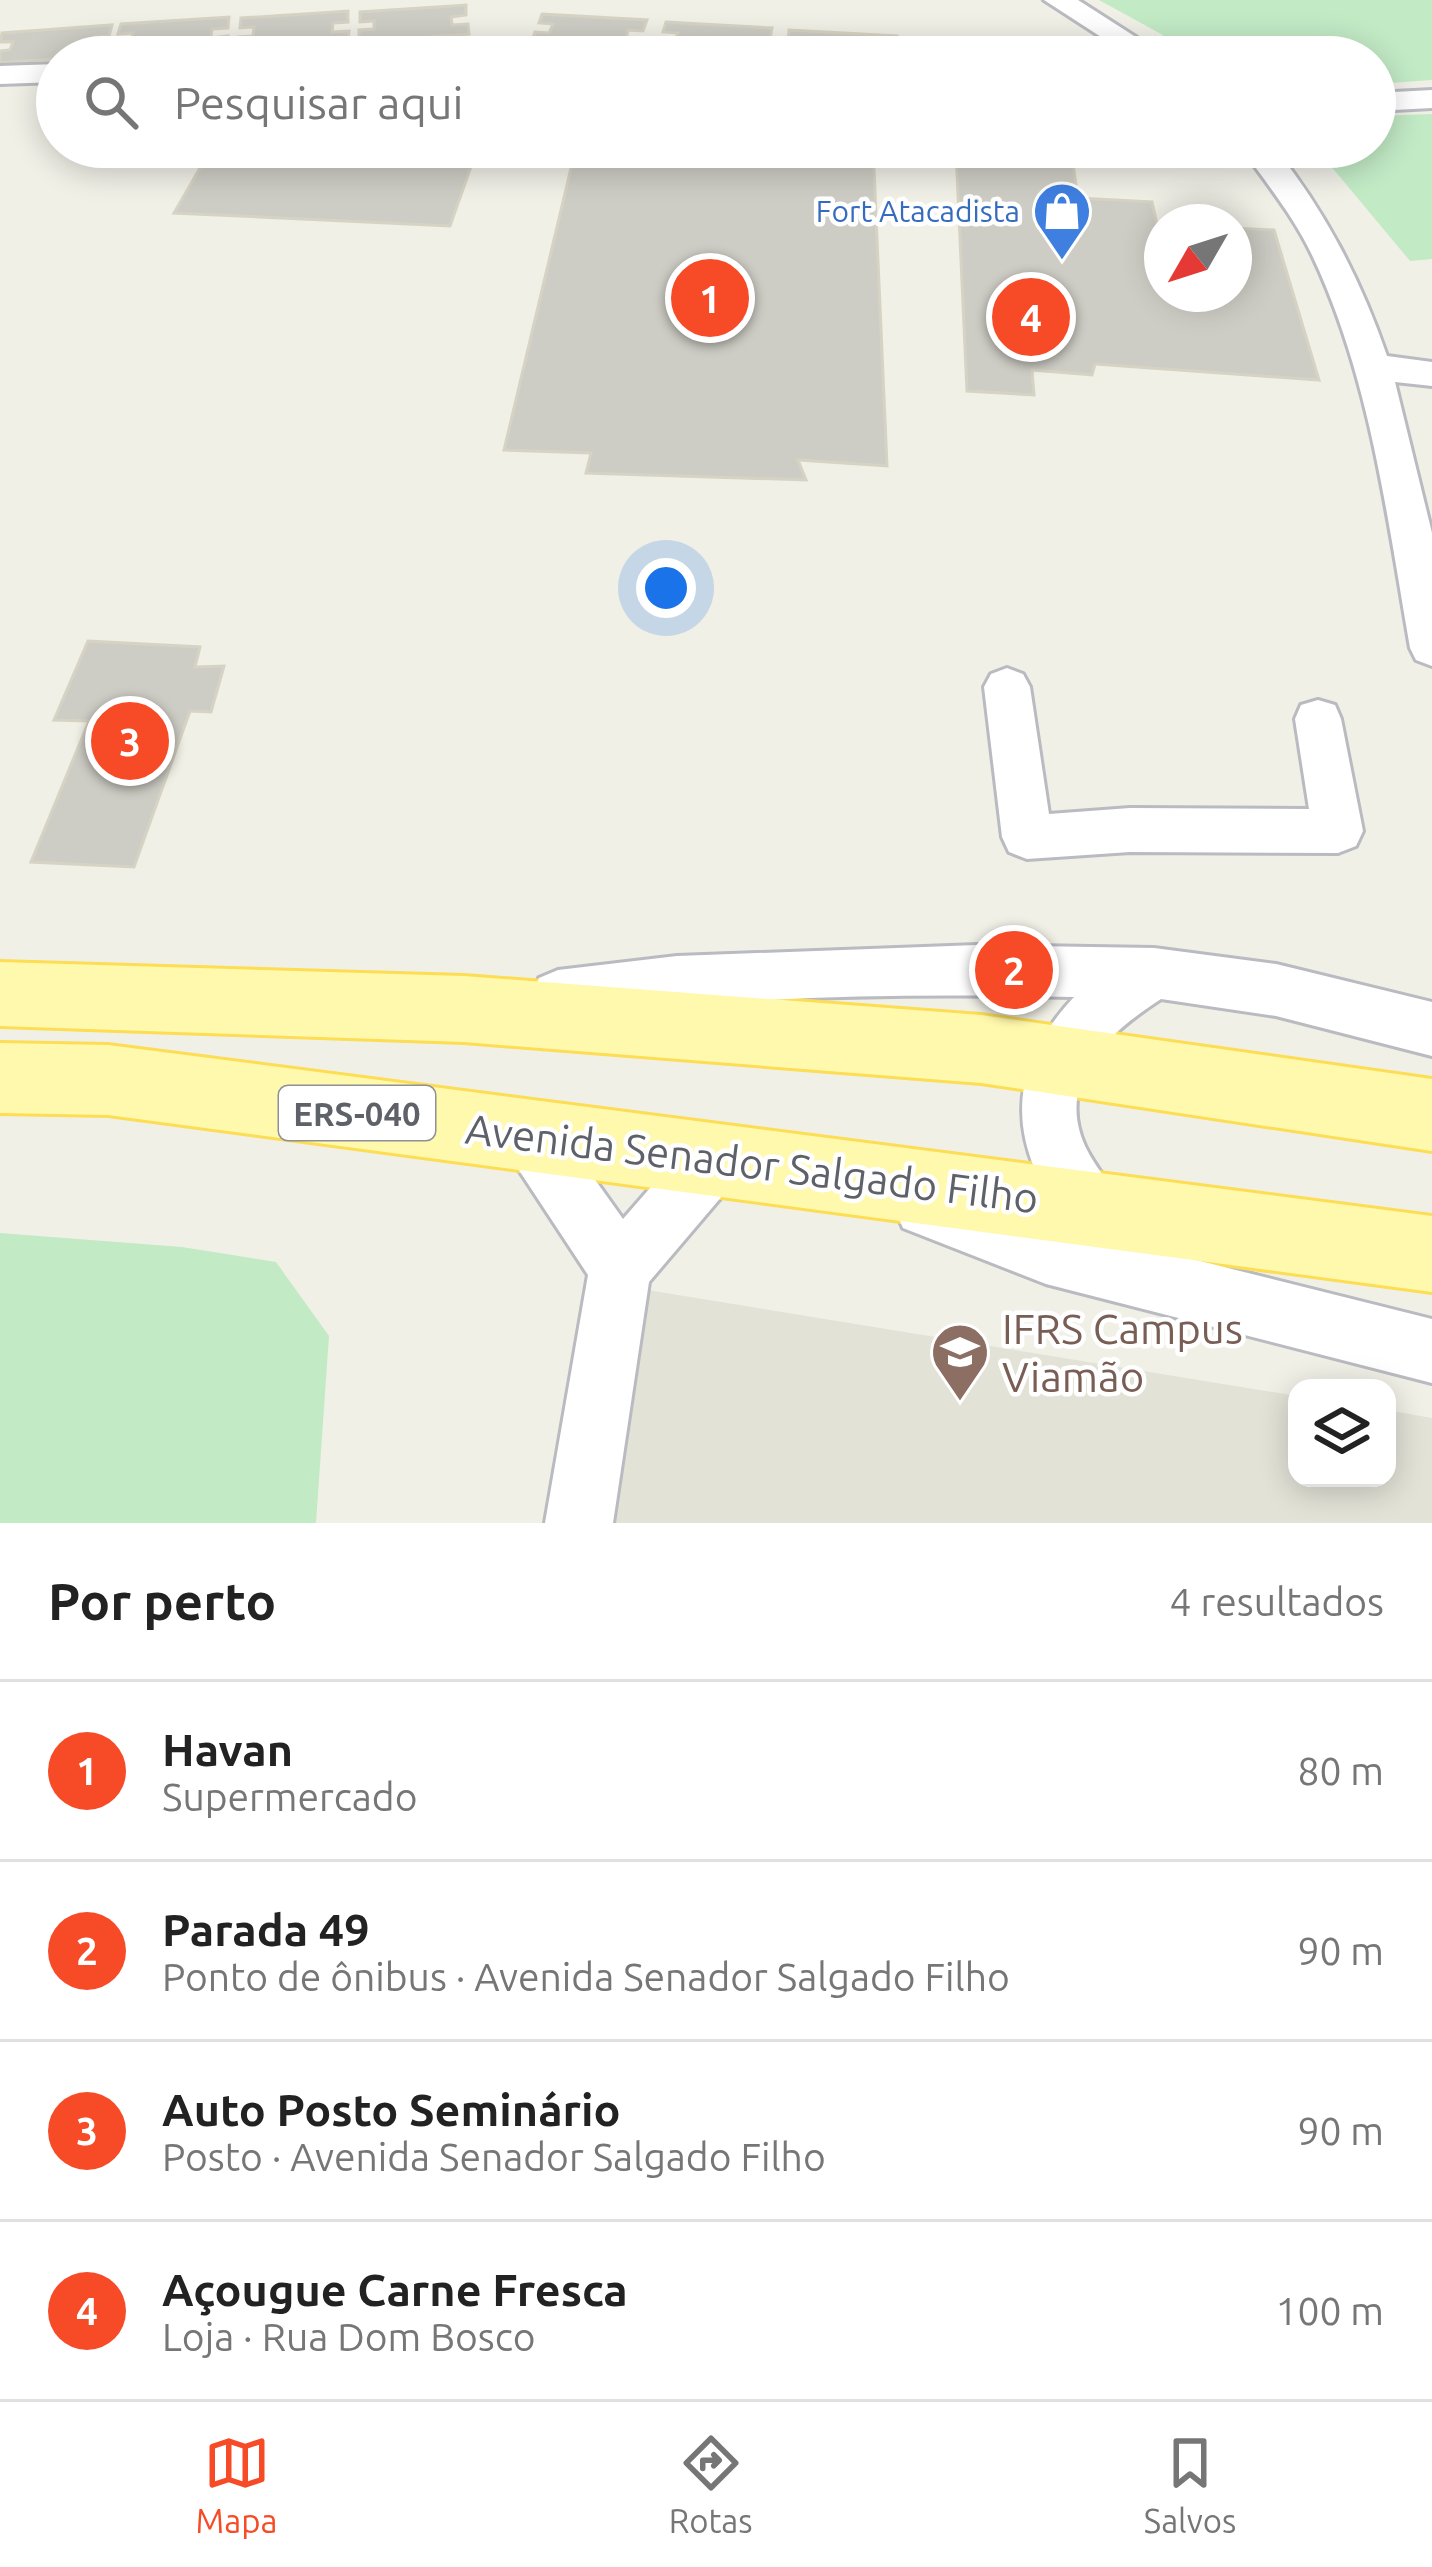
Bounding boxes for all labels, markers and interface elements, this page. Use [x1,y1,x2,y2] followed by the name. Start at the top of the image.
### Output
[36,36,1396,168] search box
[78,69,144,135] icon: search
[174,77,463,128] text: Pesquisar aqui
[1031,180,1093,262] shop icon: Fort Atacadista
[816,194,1020,228] place label: Fort Atacadista
[1144,204,1252,312] north arrow
[671,253,749,343] pin: 1
[992,272,1070,362] pin: 4
[636,558,696,618] your location
[91,696,169,786] pin: 3
[975,925,1053,1015] pin: 2
[279,1086,435,1140] road number: ERS-040
[463,1105,1041,1221] street label: Avenida Senador Salgado Filho
[1002,1305,1243,1400] place label: IFRS Campus Viamão
[929,1321,991,1403] school or university icon: IFRS Campus Viamão
[1288,1379,1396,1487] map controls
[1288,1379,1396,1487] button: layers
[48,1572,276,1630] text: Por perto
[1170,1580,1384,1623] text: 4 resultados
[162,1724,293,1775] text: Havan
[76,1749,98,1792] text: 1
[1297,1749,1384,1792] text: 80 m
[162,1775,417,1818] text: Supermercado
[162,1904,370,1955] text: Parada 49
[76,1929,98,1972] text: 2
[1297,1929,1384,1972] text: 90 m
[162,1955,1010,1998] text: Ponto de ônibus · Avenida Senador Salgado Filho
[162,2084,621,2135] text: Auto Posto Seminário
[76,2109,98,2152] text: 3
[1297,2109,1384,2152] text: 90 m
[162,2135,826,2178] text: Posto · Avenida Senador Salgado Filho
[162,2264,628,2315] text: Açougue Carne Fresca
[76,2289,98,2332] text: 4
[1275,2289,1384,2332] text: 100 m
[162,2315,535,2358] text: Loja · Rua Dom Bosco
[196,2430,277,2539] tab: Mapa
[669,2430,753,2539] tab: Rotas
[1144,2430,1236,2539] tab: Salvos

